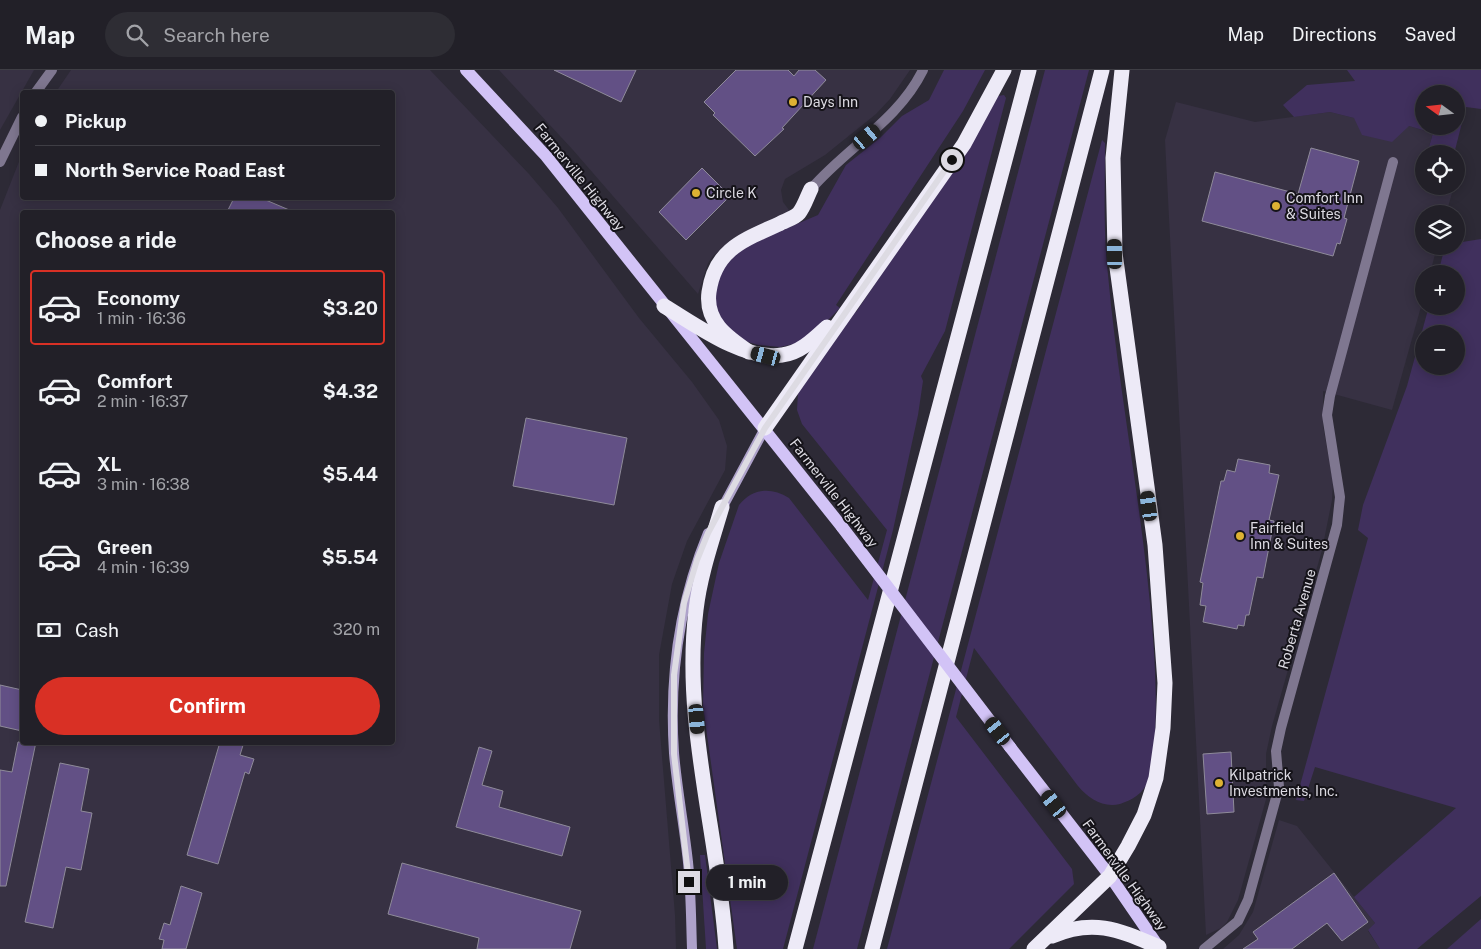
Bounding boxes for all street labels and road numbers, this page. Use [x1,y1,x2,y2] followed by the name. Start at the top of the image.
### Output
[532,120,628,234] street label: Farmerville Highway
[787,436,882,551] street label: Farmerville Highway
[1275,567,1319,671] street label: Roberta Avenue
[1079,816,1171,934] street label: Farmerville Highway

